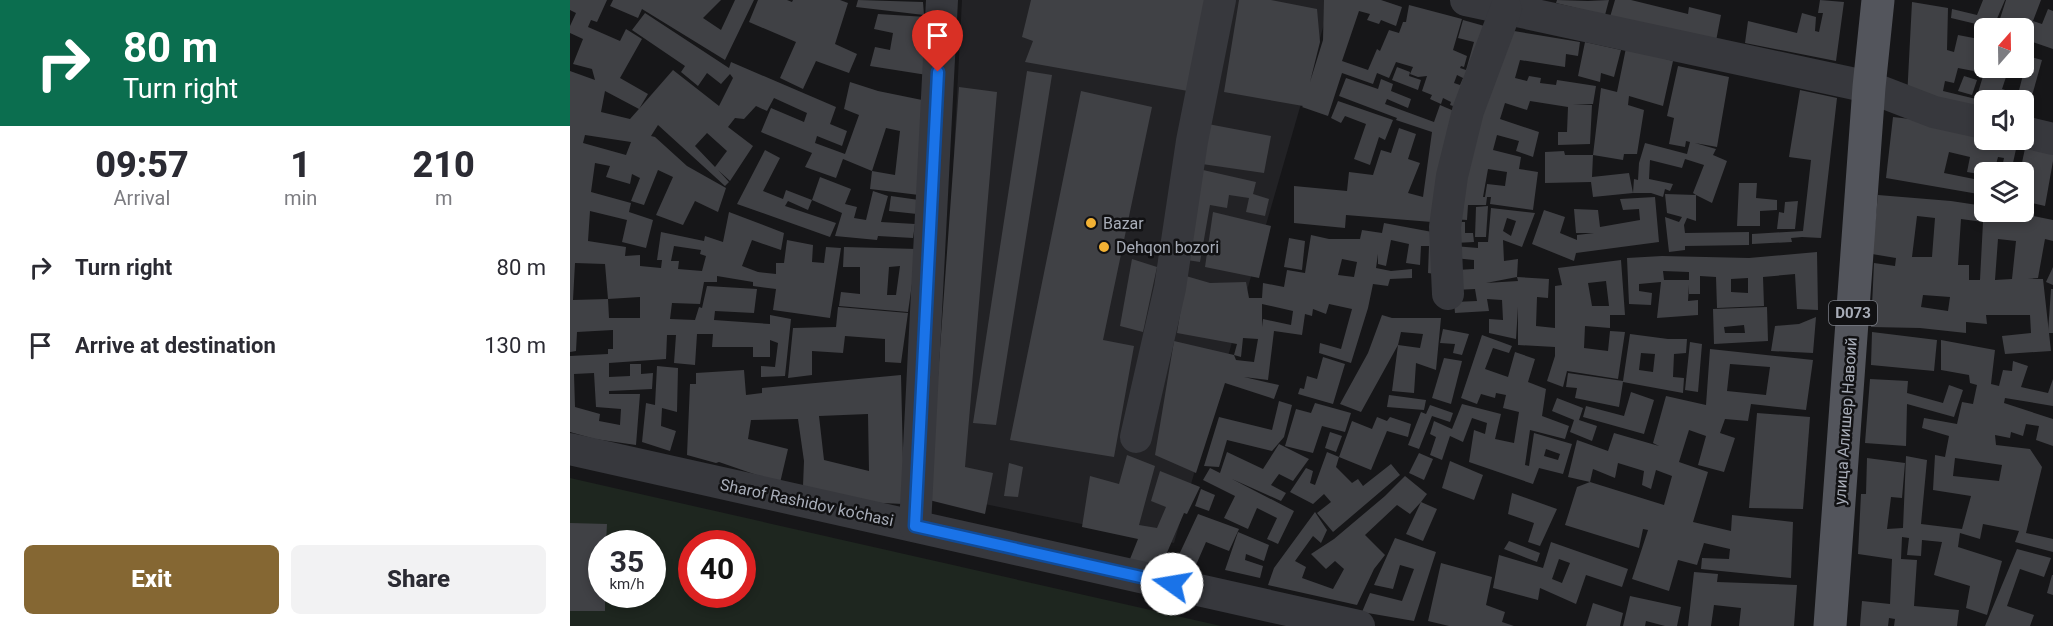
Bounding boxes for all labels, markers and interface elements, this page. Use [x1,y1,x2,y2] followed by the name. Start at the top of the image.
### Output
[912,10,963,72] pin
[1974,18,2034,78] north arrow
[1974,18,2034,222] map controls
[921,19,954,52] icon: arrive
[123,23,218,72] text: 80 m
[24,24,102,102] icon: right
[123,73,238,105] text: Turn right
[1974,90,2034,150] button: sound
[95,144,189,186] text: 09:57
[290,144,311,186] text: 1
[413,144,475,186] text: 210
[1974,162,2034,222] button: layers
[114,186,170,210] text: Arrival
[284,186,317,210] text: min
[435,186,452,210] text: m
[1103,214,1144,233] place label: Bazar
[1084,216,1098,230] marker: Bazar
[1116,238,1219,257] place label: Dehqon bozori
[1097,240,1111,254] marker: Dehqon bozori
[24,251,57,284] icon: right
[75,255,172,280] text: Turn right
[497,255,546,280] text: 80 m
[1829,301,1877,325] road number: D073
[24,329,57,362] icon: arrive
[75,333,276,358] text: Arrive at destination
[484,333,546,358] text: 130 m
[1830,336,1861,506] street label: улица Алишер Навоий
[718,475,895,530] street label: Sharof Rashidov ko'chasi
[678,530,756,608] speed limit sign: 40
[610,544,644,579] text: 35
[24,545,279,614] button: Exit
[291,545,546,614] button: Share
[1140,552,1204,616] position arrow
[609,575,645,593] text: km/h

